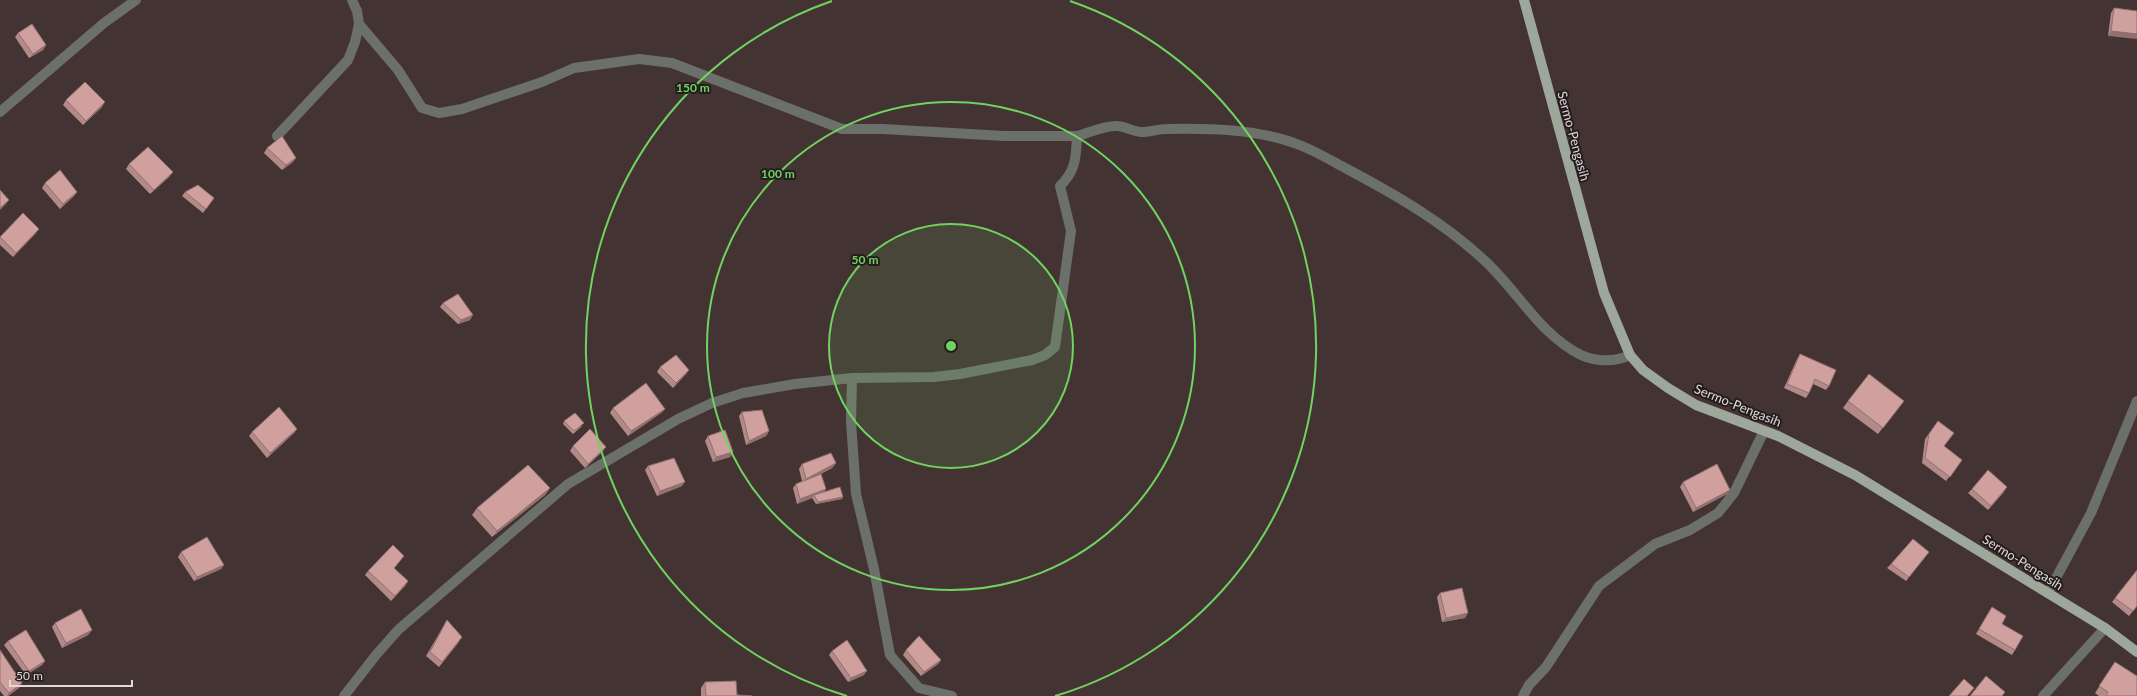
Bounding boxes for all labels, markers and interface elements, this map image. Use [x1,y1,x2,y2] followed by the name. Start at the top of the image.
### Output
[676,80,710,95] text: 150 m
[1554,89,1594,183] street label: Sermo-Pengasih
[761,166,795,181] text: 100 m
[852,252,878,267] text: 50 m
[944,339,958,353] centre of rings
[1692,380,1784,430] street label: Sermo-Pengasih
[1980,531,2066,593] street label: Sermo-Pengasih
[10,662,132,688] scale bar
[16,668,43,683] text: 50 m

